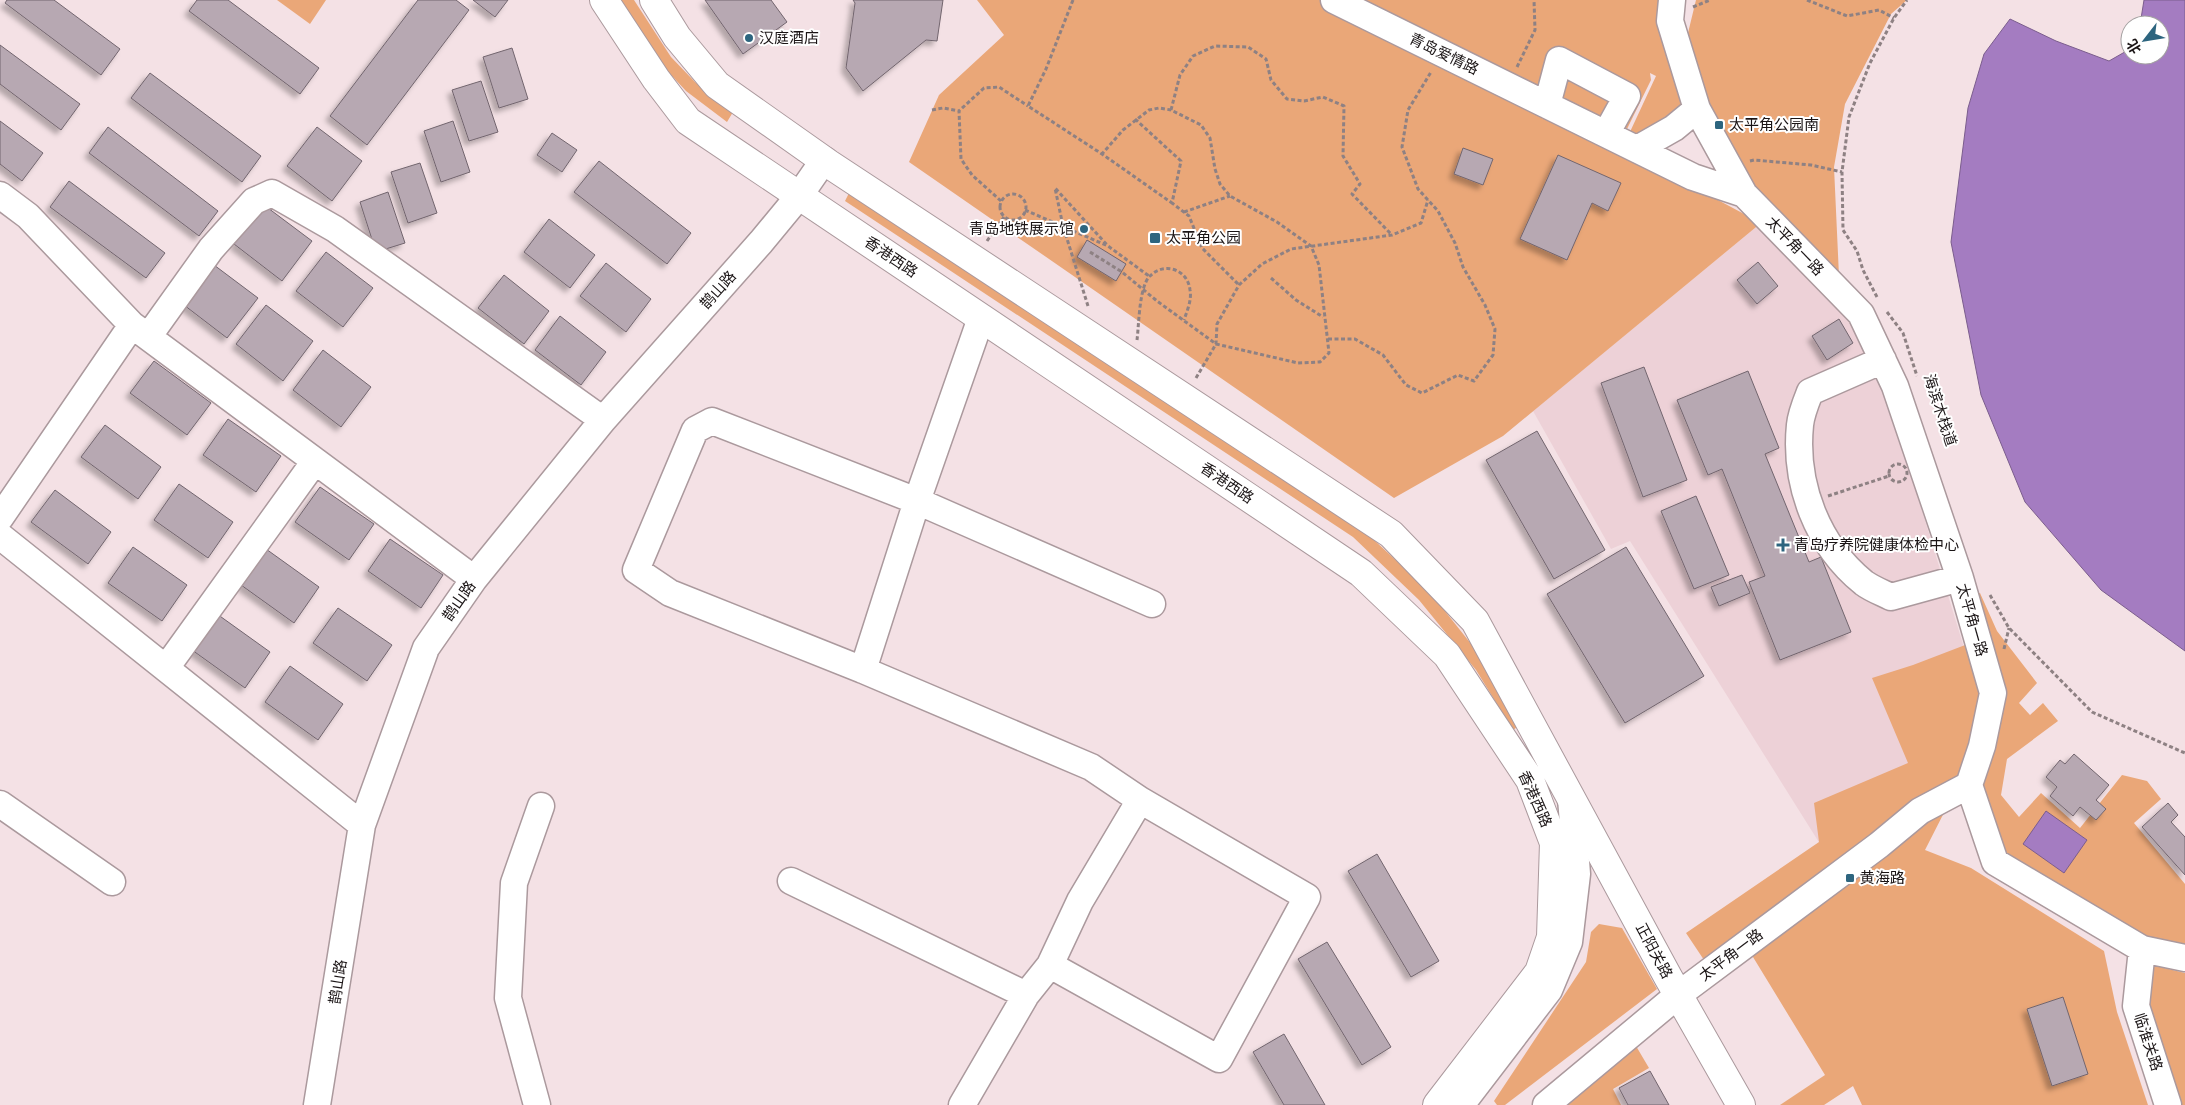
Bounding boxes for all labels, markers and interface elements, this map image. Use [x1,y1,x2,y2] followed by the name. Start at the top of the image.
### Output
[2120,15,2170,65] north arrow
[759,29,819,47] place label: 汉庭酒店
[1406,29,1482,79] street label: 青岛爱情路
[743,32,755,44] marker: 汉庭酒店
[2123,37,2144,57] text: 北
[1729,116,1819,134] place label: 太平角公园南
[1713,119,1725,131] marker: 太平角公园南
[1762,213,1828,279] street label: 太平角一路
[969,220,1074,238] place label: 青岛地铁展示馆
[1078,223,1090,235] marker: 青岛地铁展示馆
[1166,229,1241,247] place label: 太平角公园
[1148,231,1162,245] marker: 太平角公园
[861,233,921,281] street label: 香港西路
[696,267,740,313] street label: 鹊山路
[1920,372,1960,448] street label: 海滨木栈道
[1197,459,1257,507] street label: 香港西路
[1794,536,1959,554] place label: 青岛疗养院健康体检中心
[1776,538,1790,552] marker: 青岛疗养院健康体检中心
[439,577,479,625] street label: 鹊山路
[1953,581,1991,659] street label: 太平角一路
[1515,768,1555,830] street label: 香港西路
[1860,869,1905,887] place label: 黄海路
[1844,872,1856,884] marker: 黄海路
[1632,920,1676,982] street label: 正阳关路
[1696,925,1766,985] street label: 太平角一路
[326,958,350,1006] street label: 鹊山路
[2130,1011,2166,1073] street label: 临淮关路

